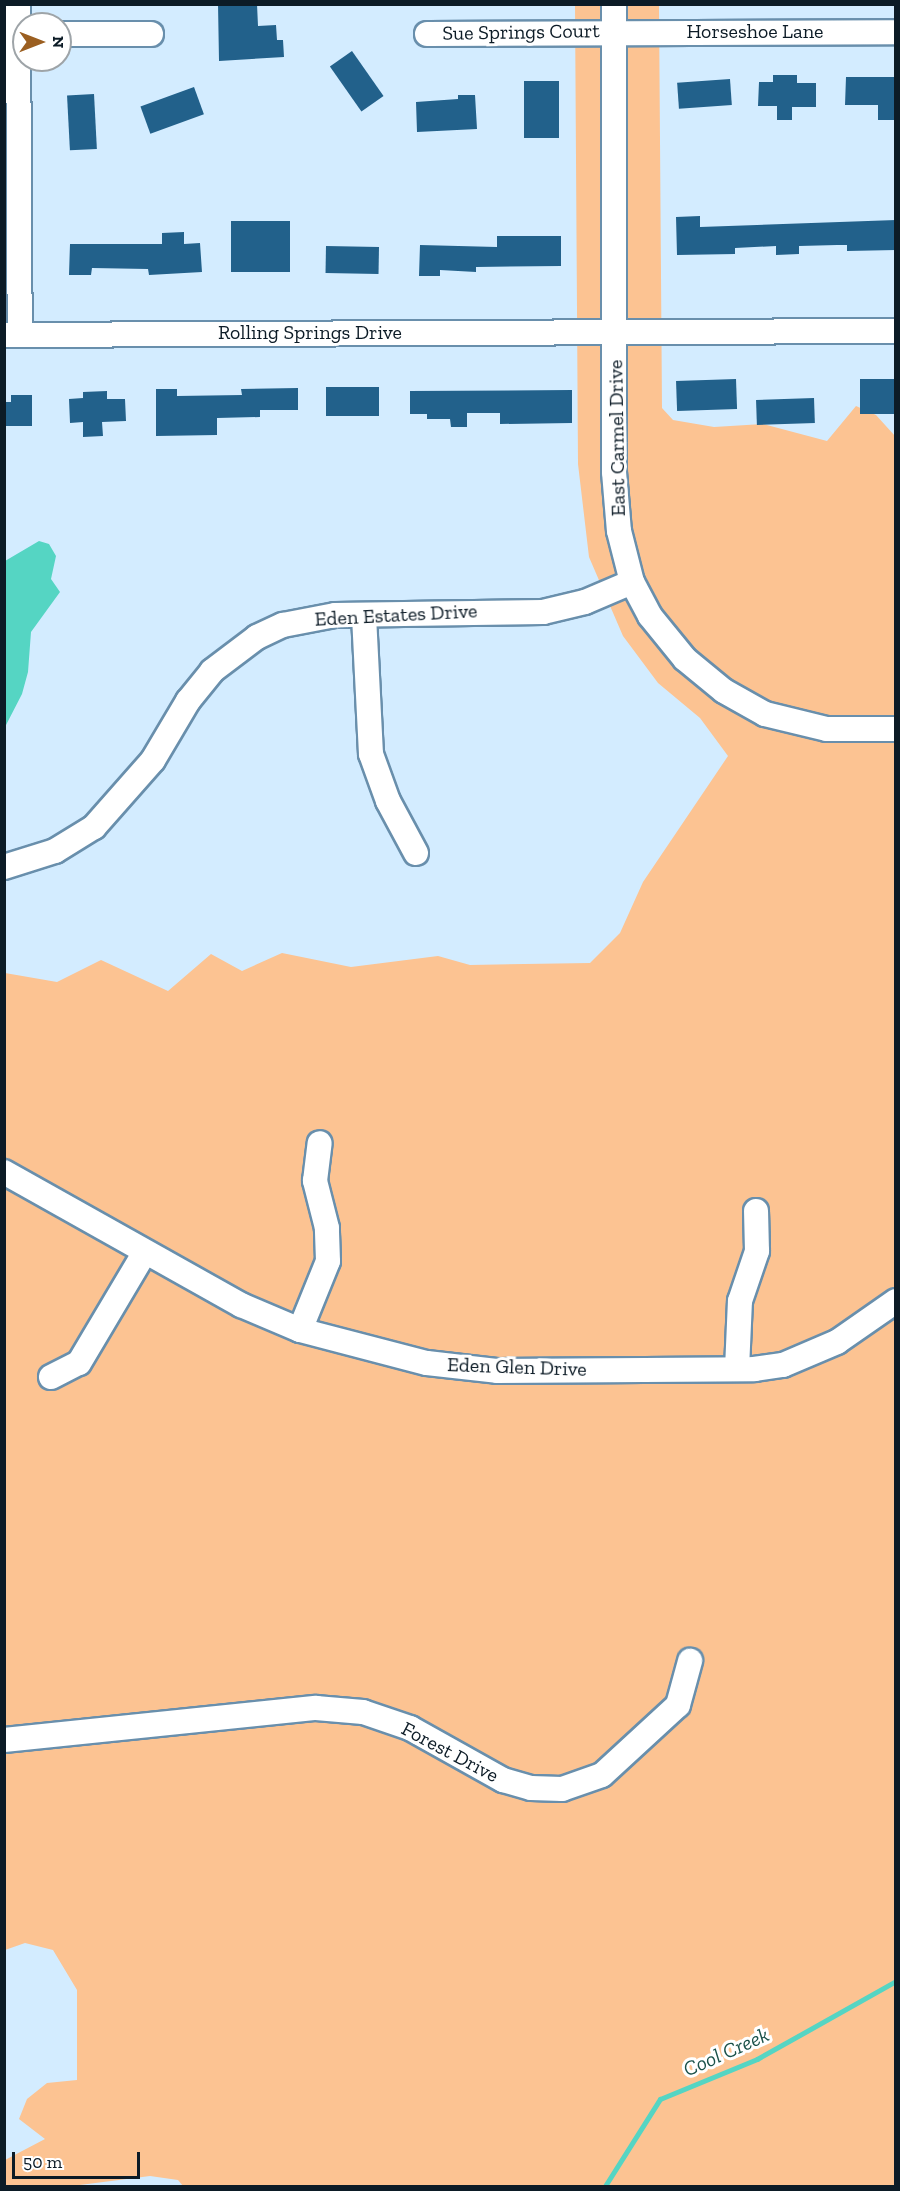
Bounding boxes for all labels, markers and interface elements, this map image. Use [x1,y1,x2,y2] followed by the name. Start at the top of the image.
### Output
[12,12,72,72] north arrow
[442,19,600,45] street label: Sue Springs Court
[686,19,824,43] street label: Horseshoe Lane
[49,36,68,48] text: N
[218,320,402,344] street label: Rolling Springs Drive
[604,359,630,517] street label: East Carmel Drive
[314,599,478,631] street label: Eden Estates Drive
[447,1353,587,1381] street label: Eden Glen Drive
[397,1716,503,1788] street label: Forest Drive
[679,2022,773,2082] water label: Cool Creek
[15,2140,142,2178] scale bar
[23,2151,62,2173] text: 50 m

